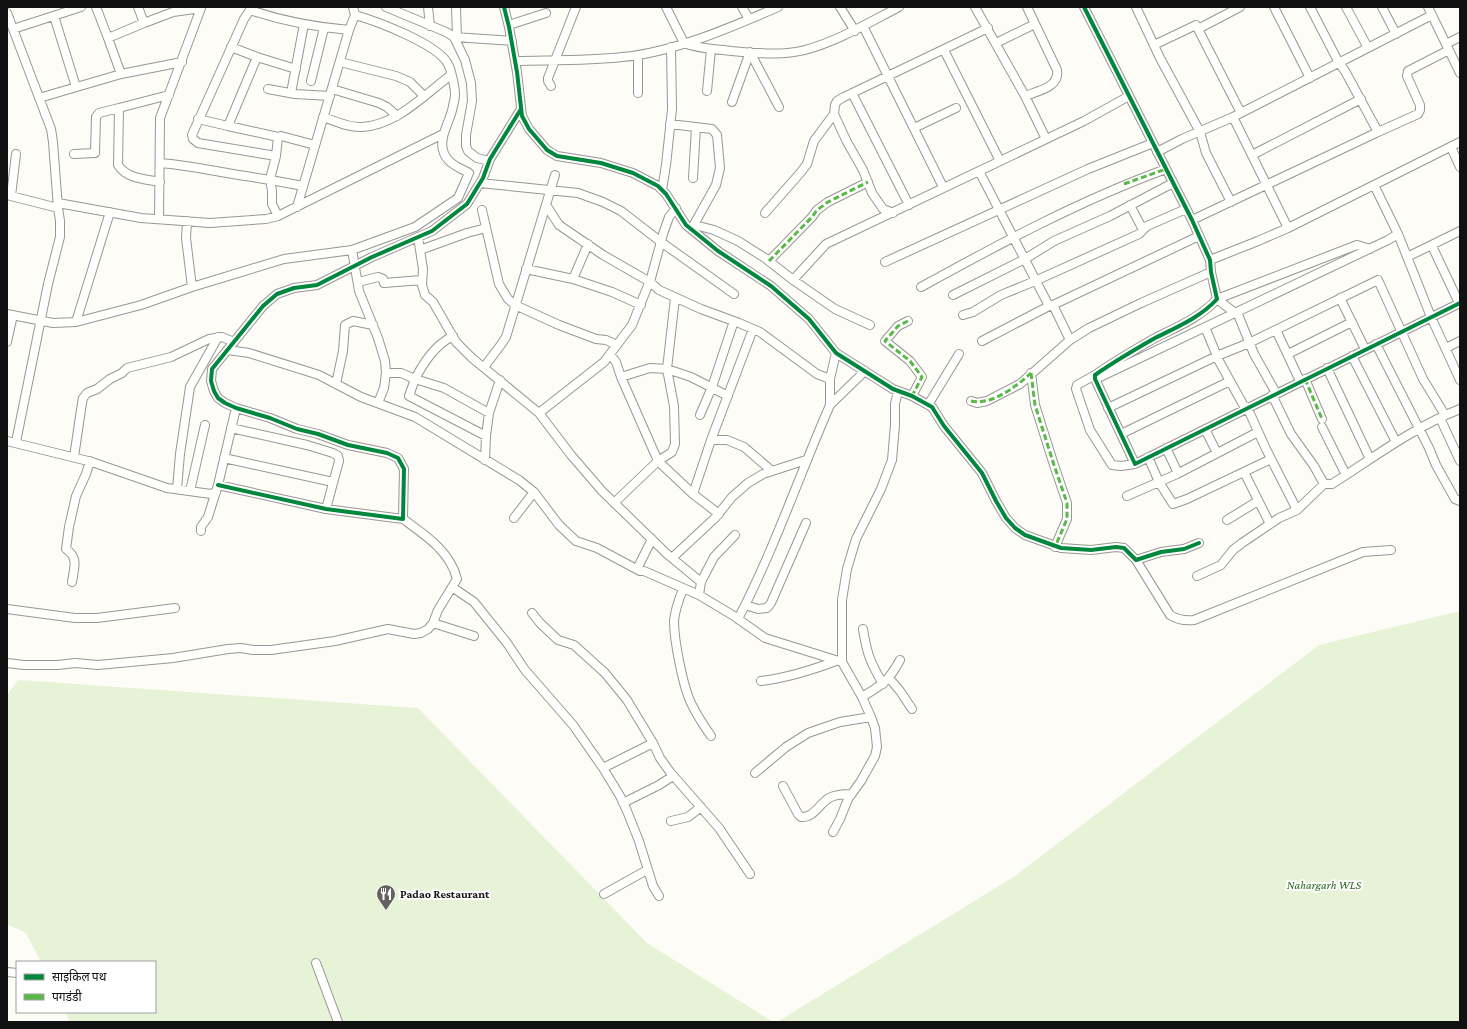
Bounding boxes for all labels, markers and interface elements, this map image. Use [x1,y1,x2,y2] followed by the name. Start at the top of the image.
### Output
[1287,878,1362,892] park label: Nahargarh WLS
[375,883,397,911] restaurant icon: Padao Restaurant
[400,887,490,901] place label: Padao Restaurant
[16,961,156,1013] legend
[52,969,107,984] text: साइकिल पथ
[52,989,82,1004] text: पगडंडी

